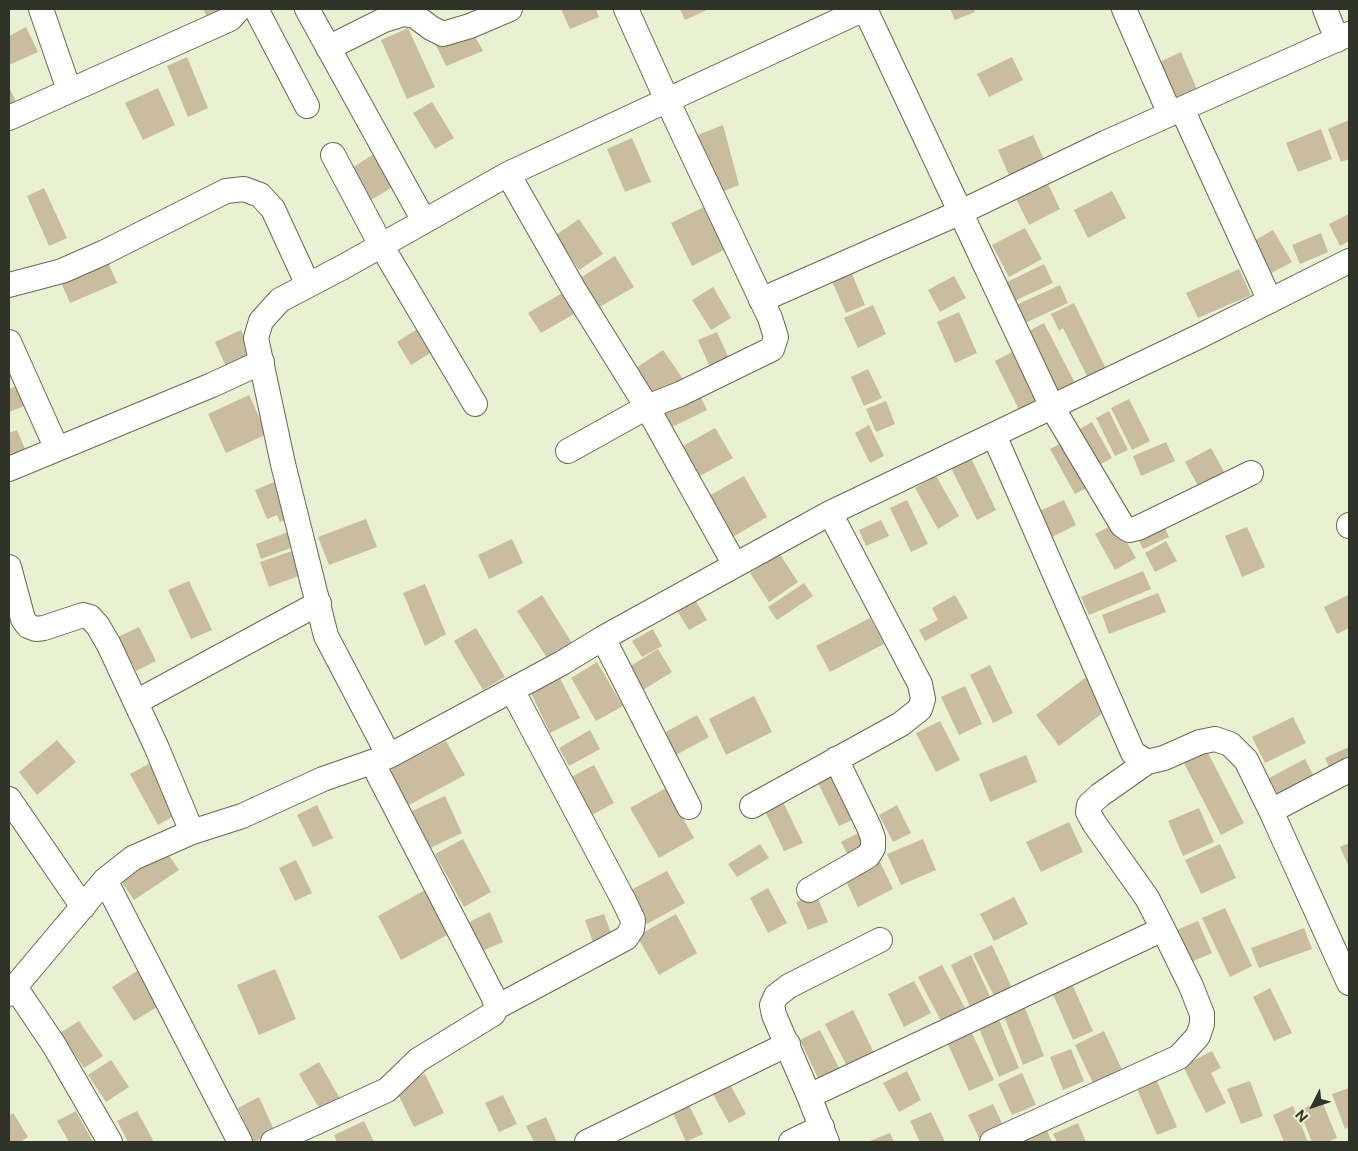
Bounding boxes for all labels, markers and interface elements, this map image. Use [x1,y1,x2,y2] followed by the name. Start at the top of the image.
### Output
[1288,1081,1338,1131] north arrow
[1292,1106,1311,1125] text: N

